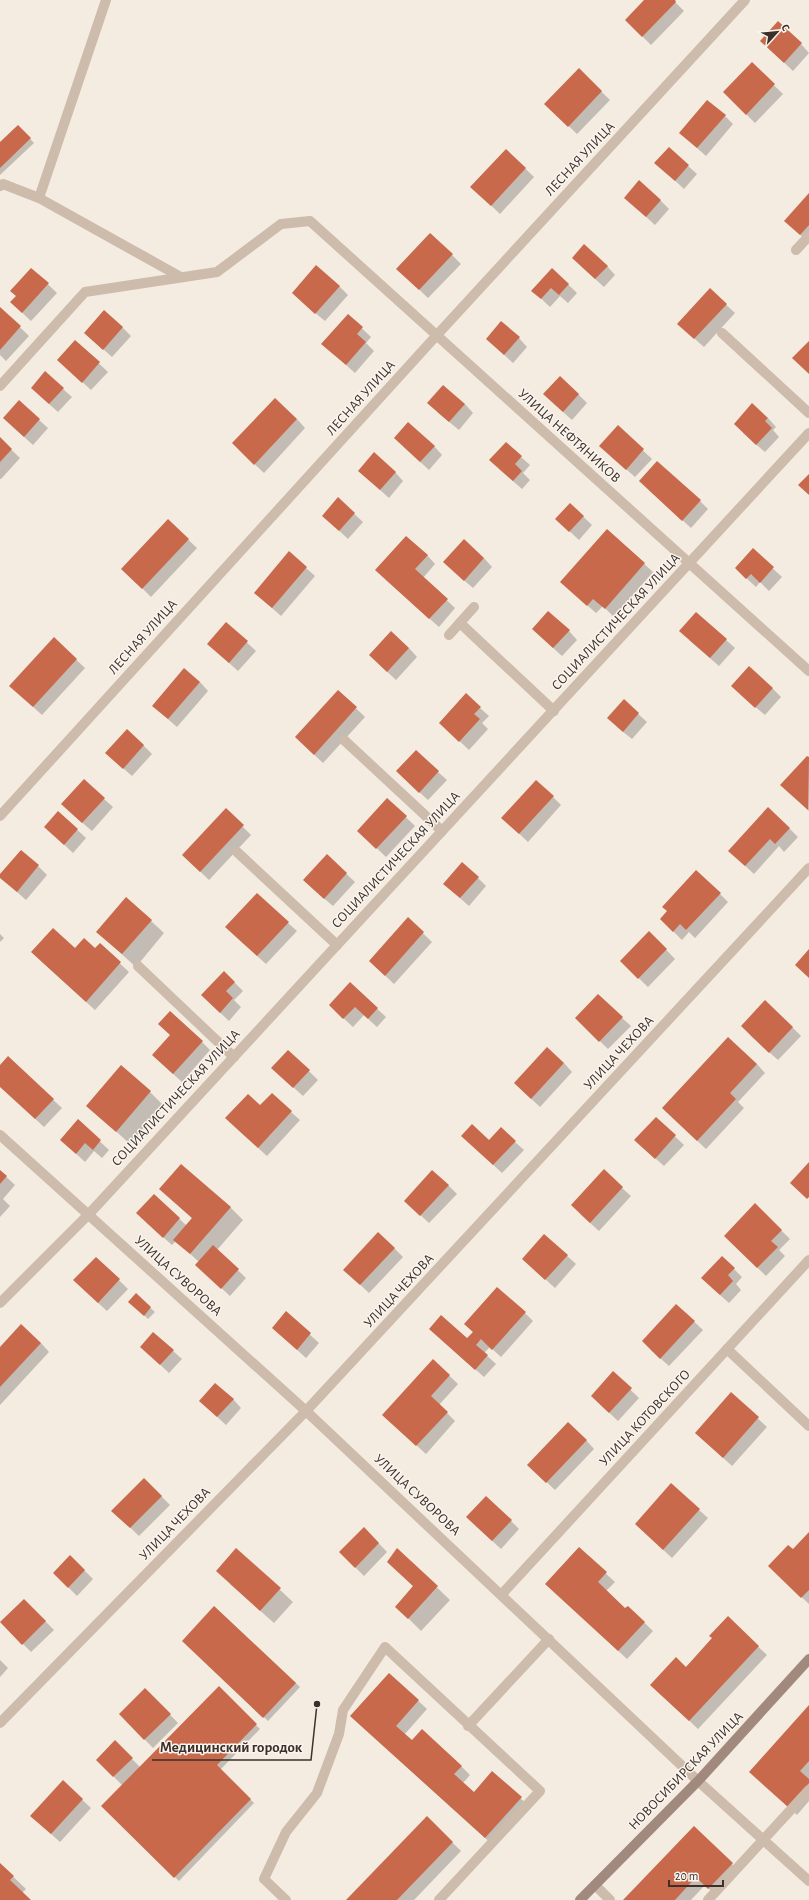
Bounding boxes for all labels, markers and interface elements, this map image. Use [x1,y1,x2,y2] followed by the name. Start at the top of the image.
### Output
[757,12,797,52] north arrow
[779,22,792,33] text: С
[542,119,618,199] street label: ЛЕСНАЯ УЛИЦА
[324,358,398,438] street label: ЛЕСНАЯ УЛИЦА
[515,387,623,486] street label: УЛИЦА НЕФТЯНИКОВ
[549,551,683,693] street label: СОЦИАЛИСТИЧЕСКАЯ УЛИЦА
[106,597,180,677] street label: ЛЕСНАЯ УЛИЦА
[329,789,463,931] street label: СОЦИАЛИСТИЧЕСКАЯ УЛИЦА
[581,1013,657,1093] street label: УЛИЦА ЧЕХОВА
[109,1027,243,1169] street label: СОЦИАЛИСТИЧЕСКАЯ УЛИЦА
[132,1233,224,1319] street label: УЛИЦА СУВОРОВА
[361,1251,437,1331] street label: УЛИЦА ЧЕХОВА
[597,1367,693,1469] street label: УЛИЦА КОТОВСКОГО
[371,1452,463,1538] street label: УЛИЦА СУВОРОВА
[137,1485,213,1563] street label: УЛИЦА ЧЕХОВА
[626,1709,746,1833] street label: НОВОСИБИРСКАЯ УЛИЦА
[152,1733,311,1760] callout: Медицинский городок
[160,1740,303,1755] text: Медицинский городок
[669,1862,723,1888] scale bar
[675,1870,698,1882] text: 20 m

